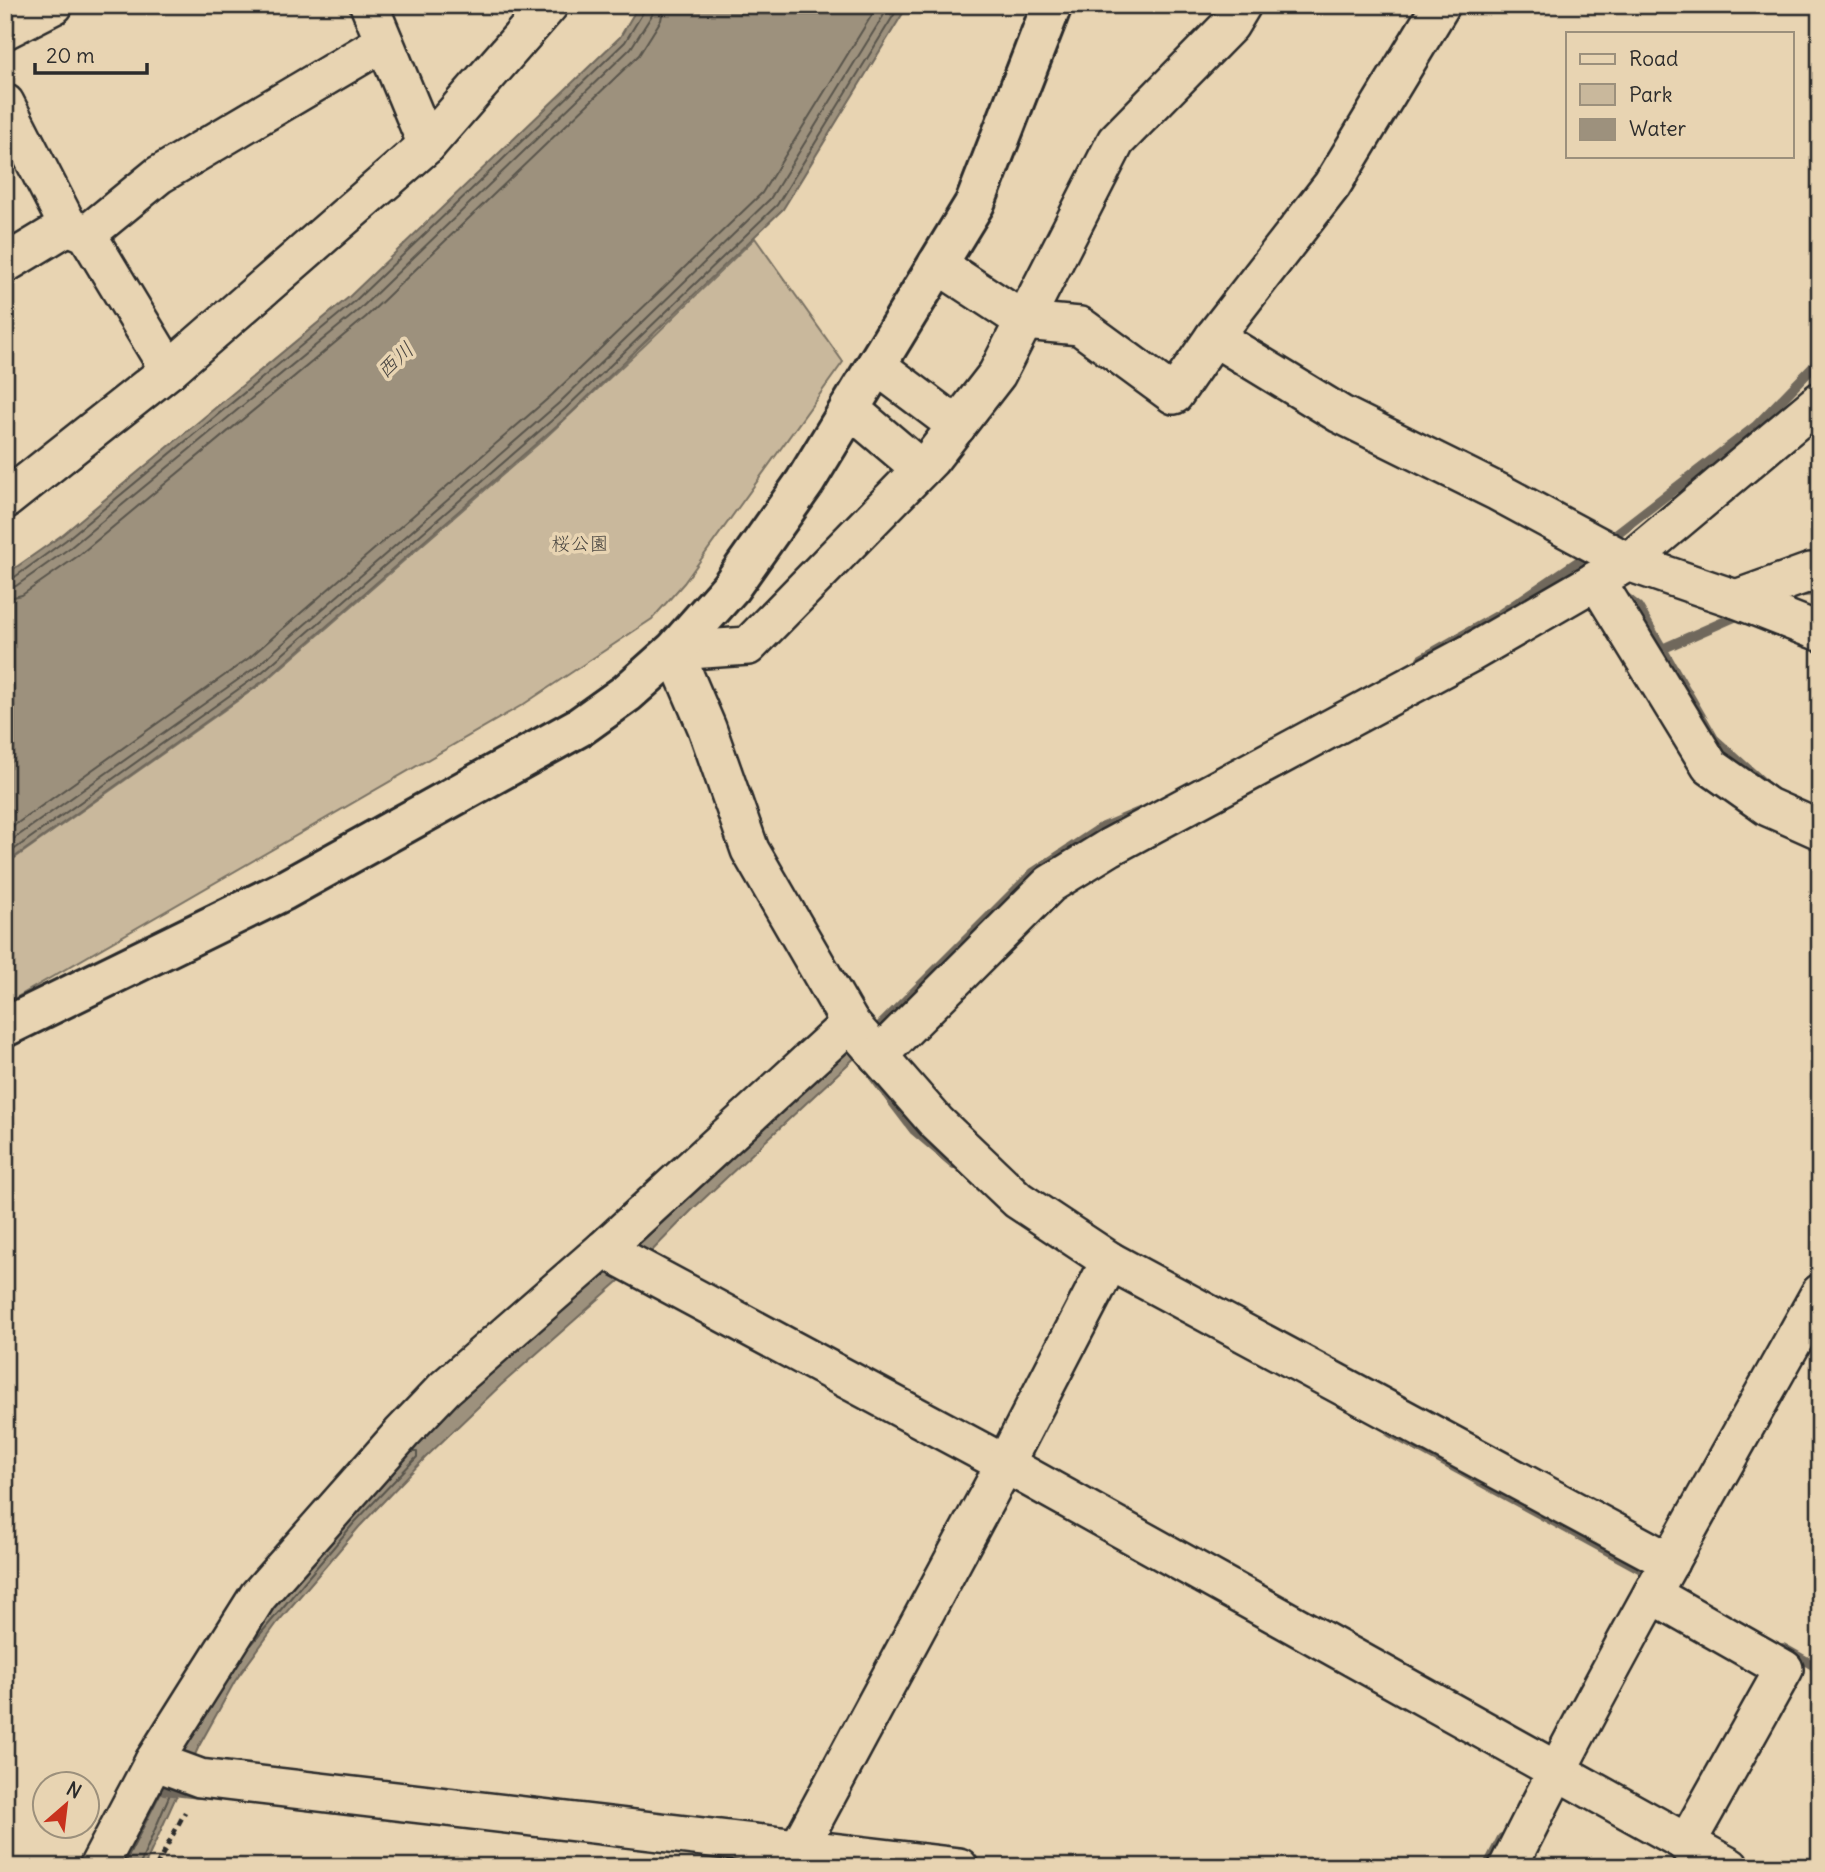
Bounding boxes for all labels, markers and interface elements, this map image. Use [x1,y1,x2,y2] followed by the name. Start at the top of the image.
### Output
[35,32,147,76] scale bar
[1566,32,1794,158] legend
[46,42,95,69] text: 20 m
[1629,45,1678,72] text: Road
[1629,81,1672,108] text: Park
[1629,115,1687,142] text: Water
[370,336,420,384] water label: 西川
[551,531,609,555] park label: 桜公園
[32,1770,102,1840] north arrow
[63,1776,85,1804] text: N

